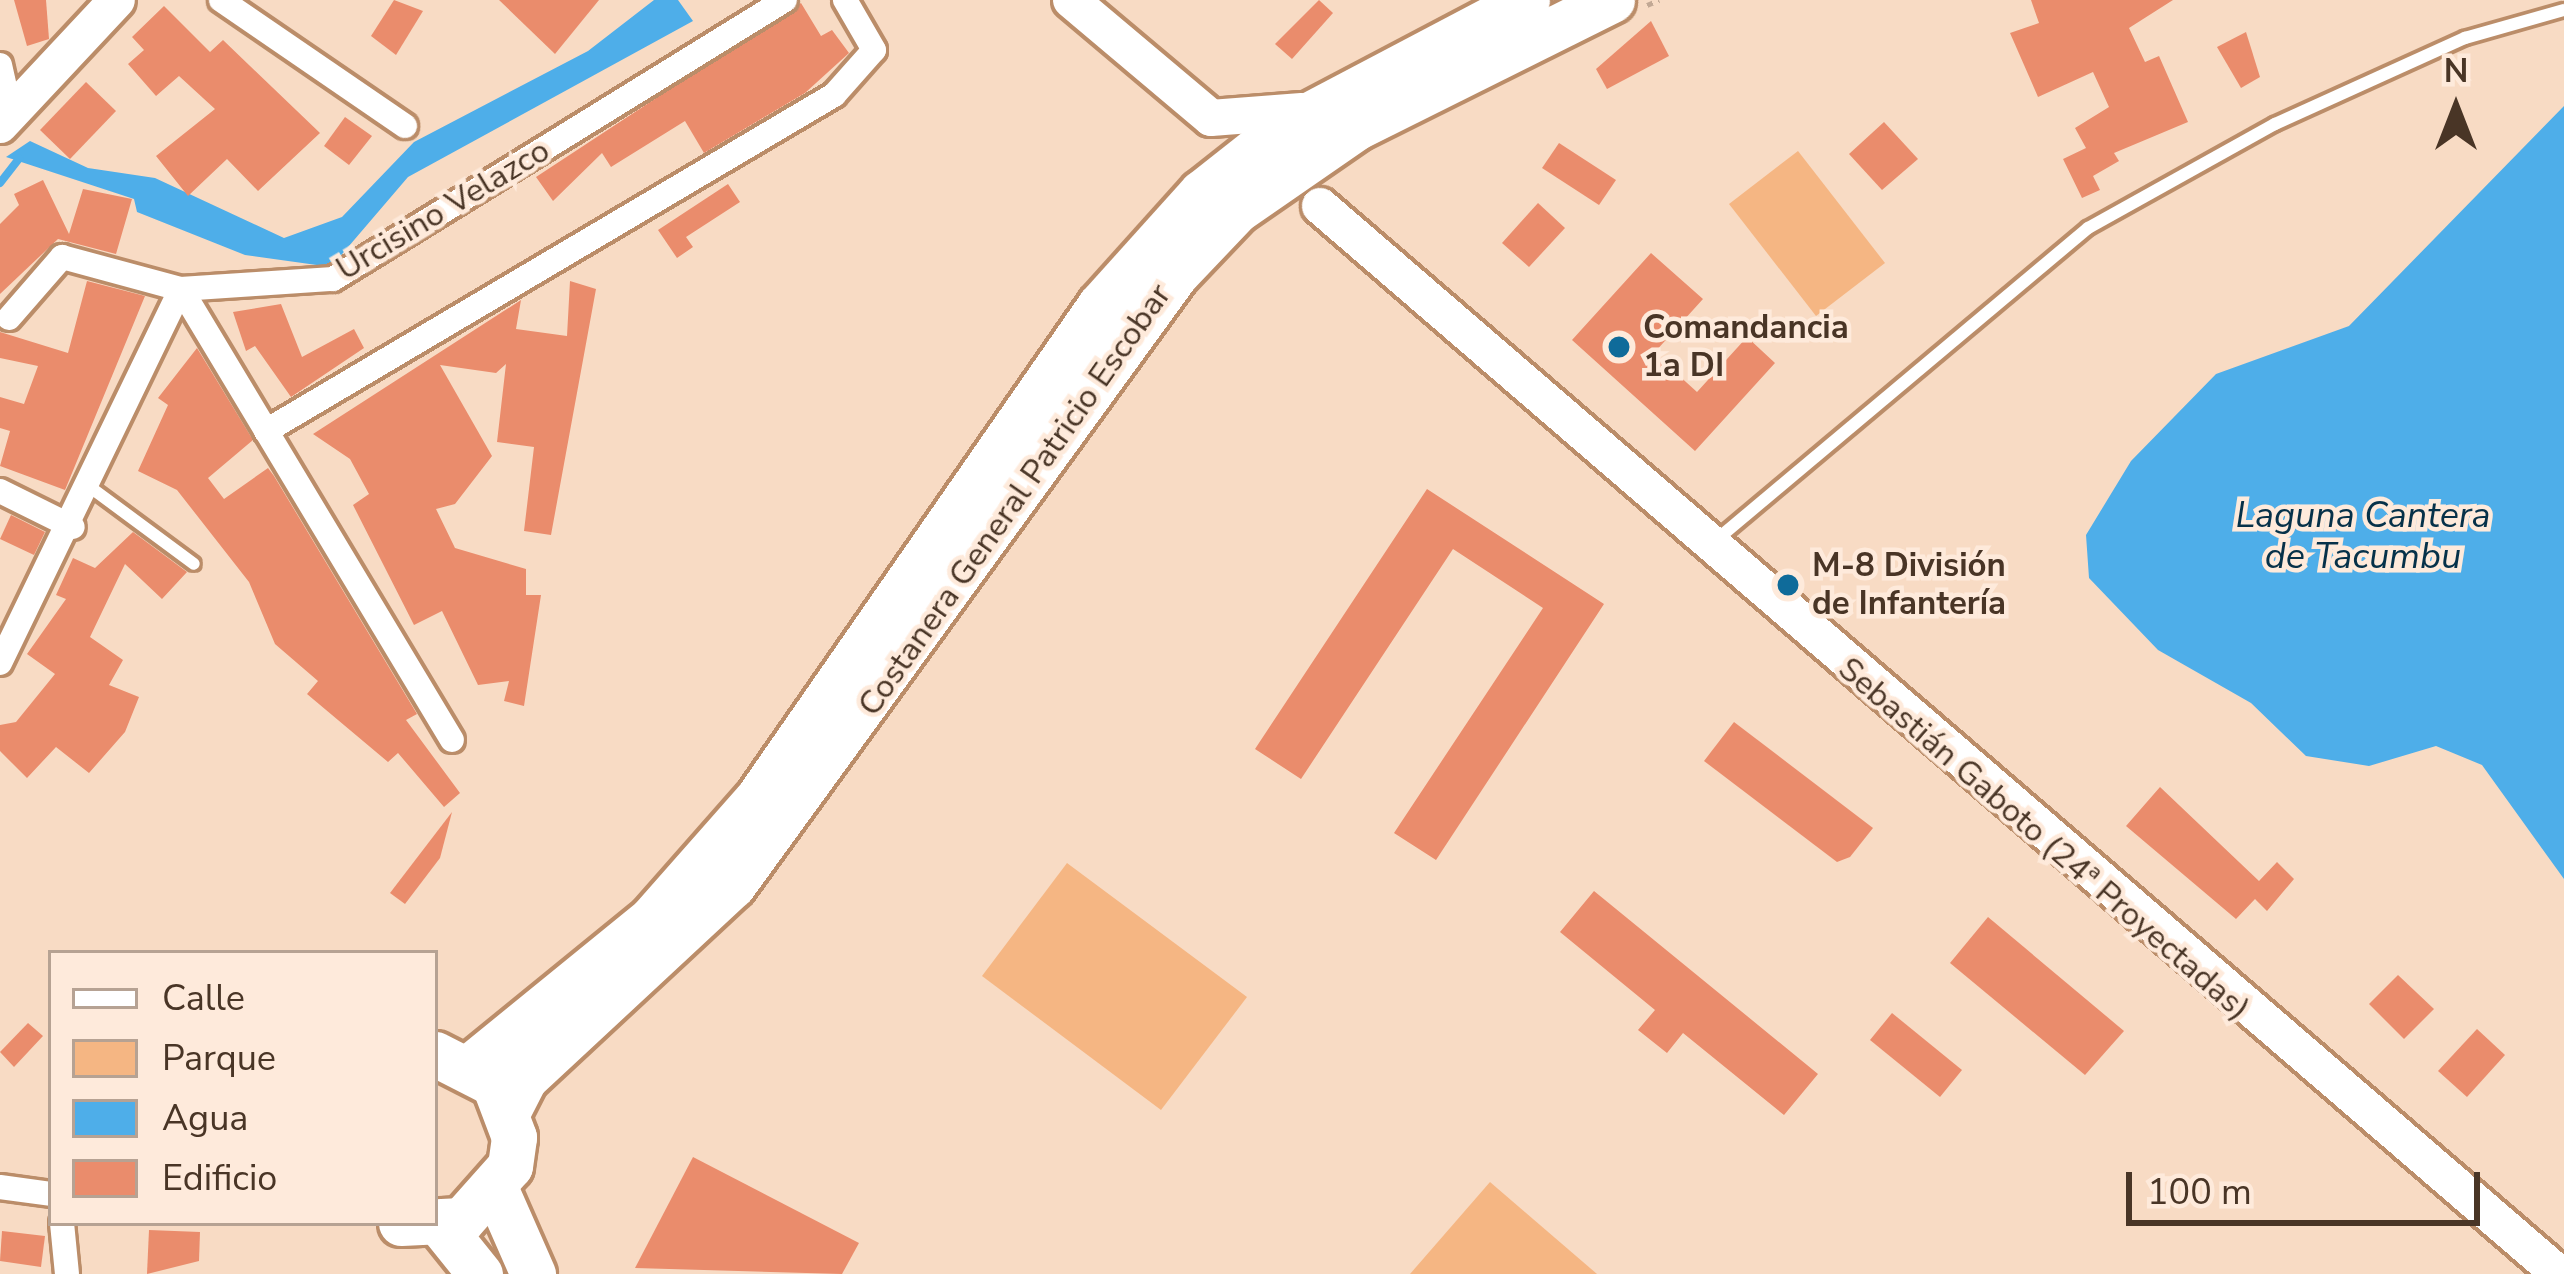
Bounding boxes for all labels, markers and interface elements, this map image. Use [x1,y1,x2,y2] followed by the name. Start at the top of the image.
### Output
[2396,48,2516,168] north arrow
[2444,49,2468,94] text: N
[329,131,557,289] street label: Urcisino Velazco
[850,276,1180,724] street label: Costanera General Patricio Escobar
[1643,308,1849,386] place label: Comandancia 1a DI
[1606,334,1632,360] marker: Comandancia 1a DI
[2235,493,2491,578] water label: Laguna Cantera de Tacumbu
[1812,546,2006,624] place label: M-8 División de Infantería
[1775,572,1801,598] marker: M-8 División de Infantería
[1830,649,2258,1029] street label: Sebastián Gaboto (24ª Proyectadas)
[48,950,438,1226] legend
[162,974,245,1023] text: Calle
[162,1034,276,1083] text: Parque
[162,1094,248,1143] text: Agua
[2132,1148,2486,1222] scale bar
[162,1154,277,1203] text: Edificio
[2147,1168,2252,1217] text: 100 m

